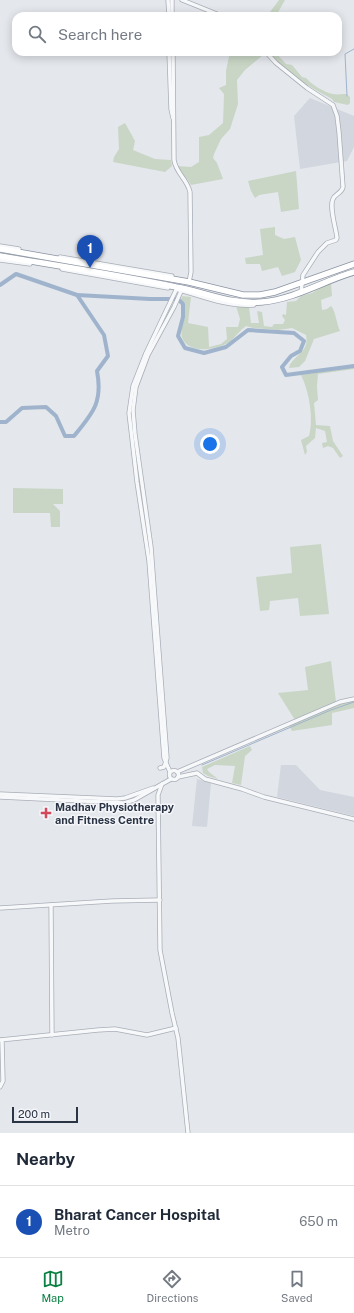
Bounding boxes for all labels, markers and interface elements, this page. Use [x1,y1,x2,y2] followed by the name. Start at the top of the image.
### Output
[12,12,342,56] search box
[26,23,48,45] icon: search
[58,26,142,43] text: Search here
[77,235,103,268] pin: 1
[200,434,220,454] your location
[55,801,175,826] place label: Madhav Physiotherapy and Fitness Centre
[40,807,52,819] marker: Madhav Physiotherapy and Fitness Centre
[12,1105,78,1124] scale bar
[18,1108,50,1120] text: 200 m
[16,1149,75,1169] text: Nearby
[54,1206,220,1223] text: Bharat Cancer Hospital
[26,1214,32,1229] text: 1
[299,1214,338,1229] text: 650 m
[54,1223,90,1238] text: Metro
[41,1268,64,1304] tab: Map
[147,1268,198,1304] tab: Directions
[281,1268,313,1304] tab: Saved

